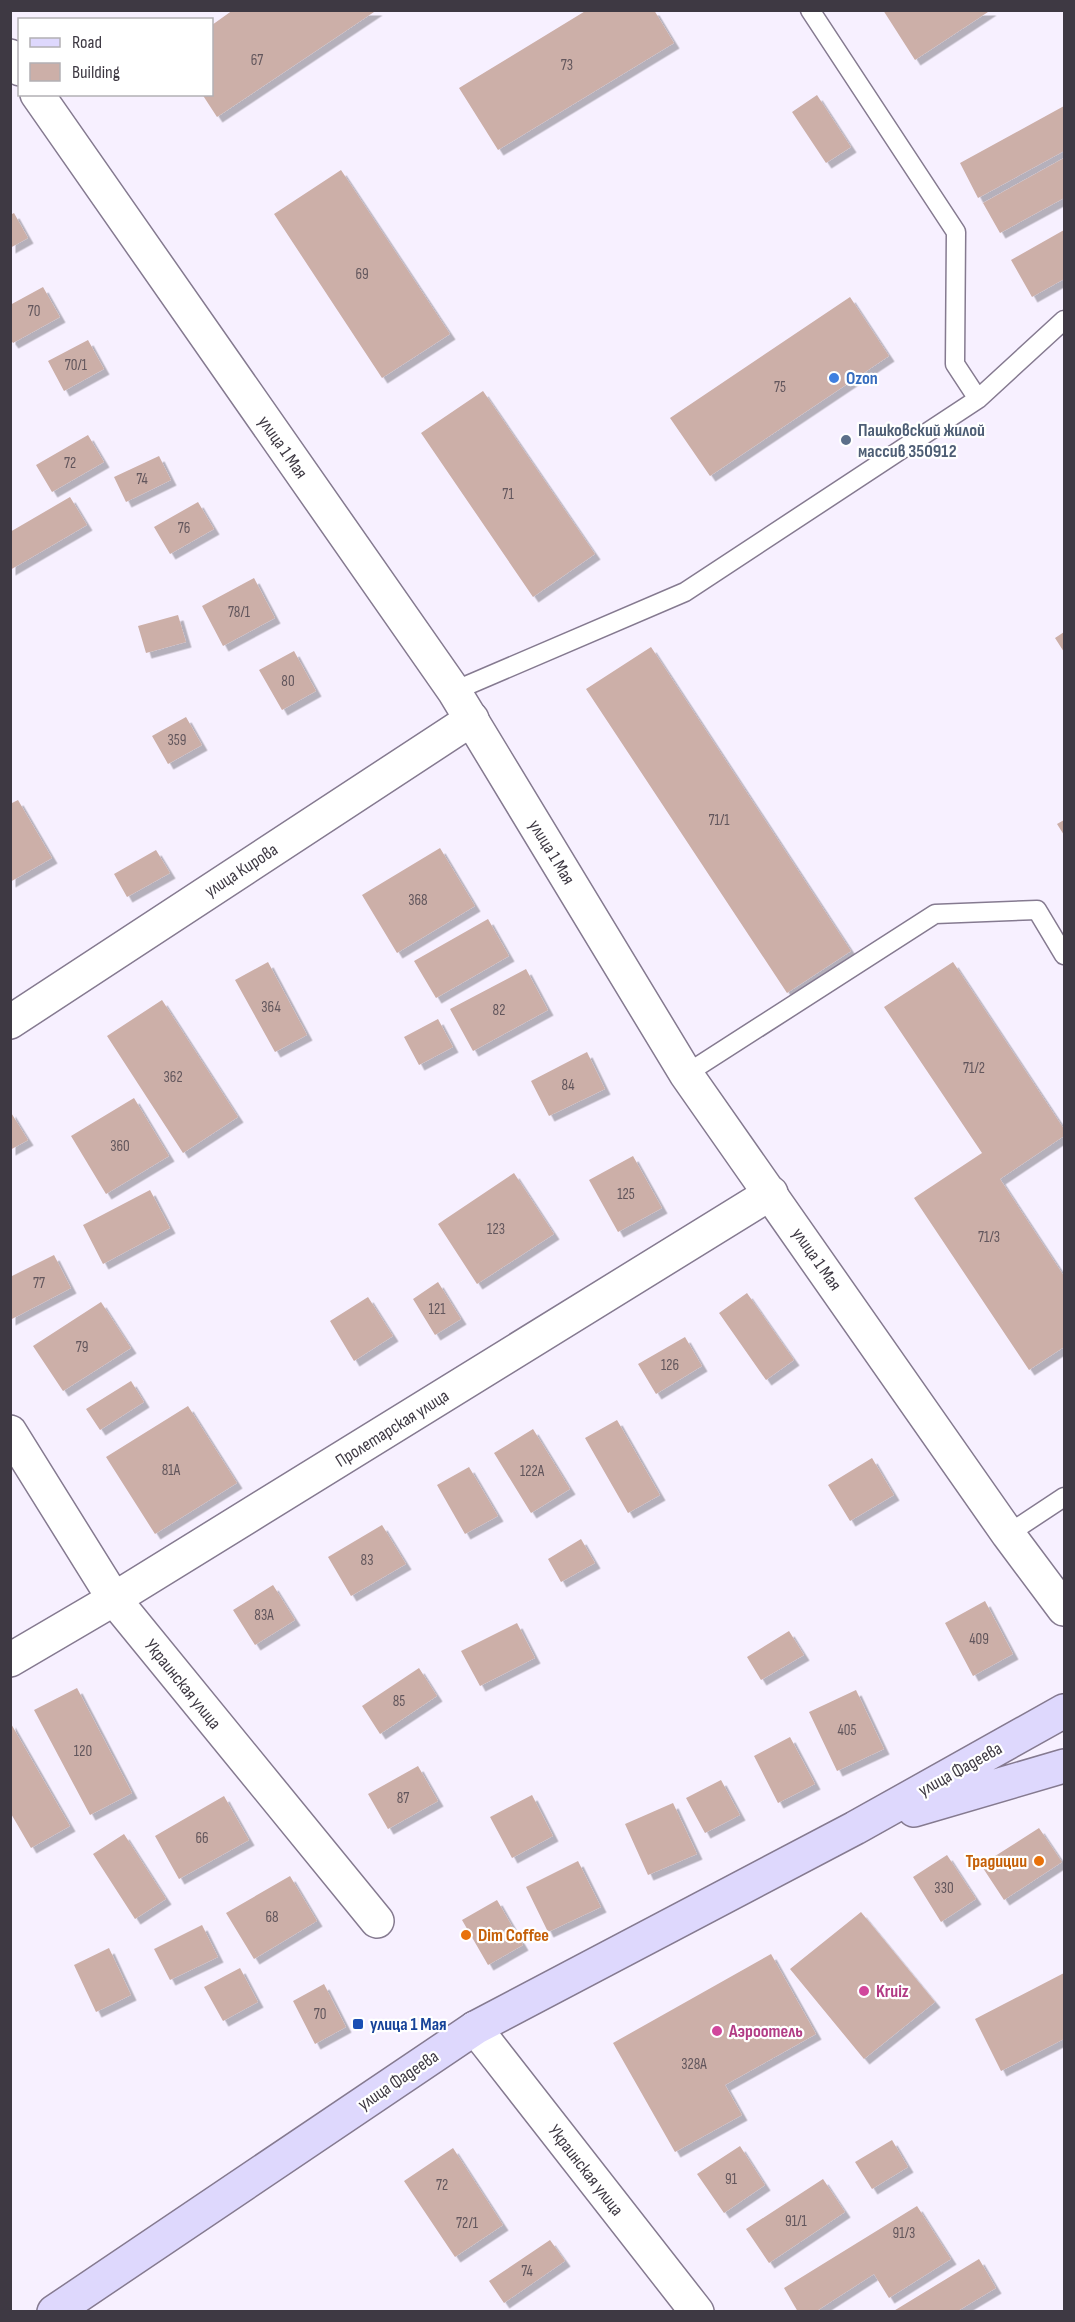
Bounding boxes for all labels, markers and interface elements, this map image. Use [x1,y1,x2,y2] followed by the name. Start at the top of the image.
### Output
[18,18,213,96] legend
[72,32,102,53] text: Road
[251,51,263,70] house number: 67
[561,56,573,75] house number: 73
[72,62,120,83] text: Building
[355,265,369,284] house number: 69
[28,302,40,321] house number: 70
[65,356,88,375] house number: 70/1
[846,368,878,389] place label: Ozon
[827,371,841,385] marker: Ozon
[774,378,786,397] house number: 75
[253,412,312,483] street label: улица 1 Мая
[858,420,985,462] place label: Пашковский жилой массив 350912
[839,433,853,447] marker: Пашковский жилой массив 350912
[64,454,76,473] house number: 72
[136,470,148,489] house number: 74
[502,485,514,504] house number: 71
[178,519,190,538] house number: 76
[228,603,251,622] house number: 78/1
[281,672,295,691] house number: 80
[168,731,186,750] house number: 359
[708,811,730,830] house number: 71/1
[524,816,579,888] street label: улица 1 Мая
[201,839,282,902] street label: улица Кирова
[408,891,428,910] house number: 368
[261,998,281,1017] house number: 364
[493,1001,505,1020] house number: 82
[963,1059,985,1078] house number: 71/2
[163,1068,183,1087] house number: 362
[561,1076,575,1095] house number: 84
[110,1137,130,1156] house number: 360
[617,1185,635,1204] house number: 125
[487,1220,505,1239] house number: 123
[787,1224,846,1295] street label: улица 1 Мая
[978,1228,1000,1247] house number: 71/3
[33,1274,45,1293] house number: 77
[429,1300,446,1319] house number: 121
[76,1338,88,1357] house number: 79
[661,1356,679,1375] house number: 126
[332,1385,453,1472] street label: Пролетарская улица
[162,1461,181,1480] house number: 81А
[520,1462,545,1481] house number: 122А
[361,1551,373,1570] house number: 83
[254,1606,274,1625] house number: 83А
[969,1630,989,1649] house number: 409
[140,1635,225,1734] street label: Украинская улица
[393,1692,405,1711] house number: 85
[838,1721,856,1740] house number: 405
[915,1738,1006,1801] street label: улица Фадеева
[74,1742,92,1761] house number: 120
[397,1789,409,1808] house number: 87
[195,1829,209,1848] house number: 66
[965,1851,1027,1872] place label: Традиции
[1032,1854,1046,1868] marker: Традиции
[934,1879,954,1898] house number: 330
[265,1908,279,1927] house number: 68
[478,1925,549,1946] place label: Dim Coffee
[459,1928,473,1942] marker: Dim Coffee
[876,1981,909,2002] place label: Kruiz
[857,1984,871,1998] marker: Kruiz
[314,2005,326,2024] house number: 70
[370,2014,447,2035] place label: улица 1 Мая
[351,2017,365,2031] marker: улица 1 Мая
[728,2021,803,2042] place label: Аэроотель
[710,2024,724,2038] marker: Аэроотель
[354,2046,443,2115] street label: улица Фадеева
[681,2055,707,2074] house number: 328А
[544,2121,628,2220] street label: Украинская улица
[725,2170,738,2189] house number: 91
[436,2176,448,2195] house number: 72
[785,2212,808,2231] house number: 91/1
[456,2214,479,2233] house number: 72/1
[893,2224,915,2243] house number: 91/3
[521,2262,533,2281] house number: 74

